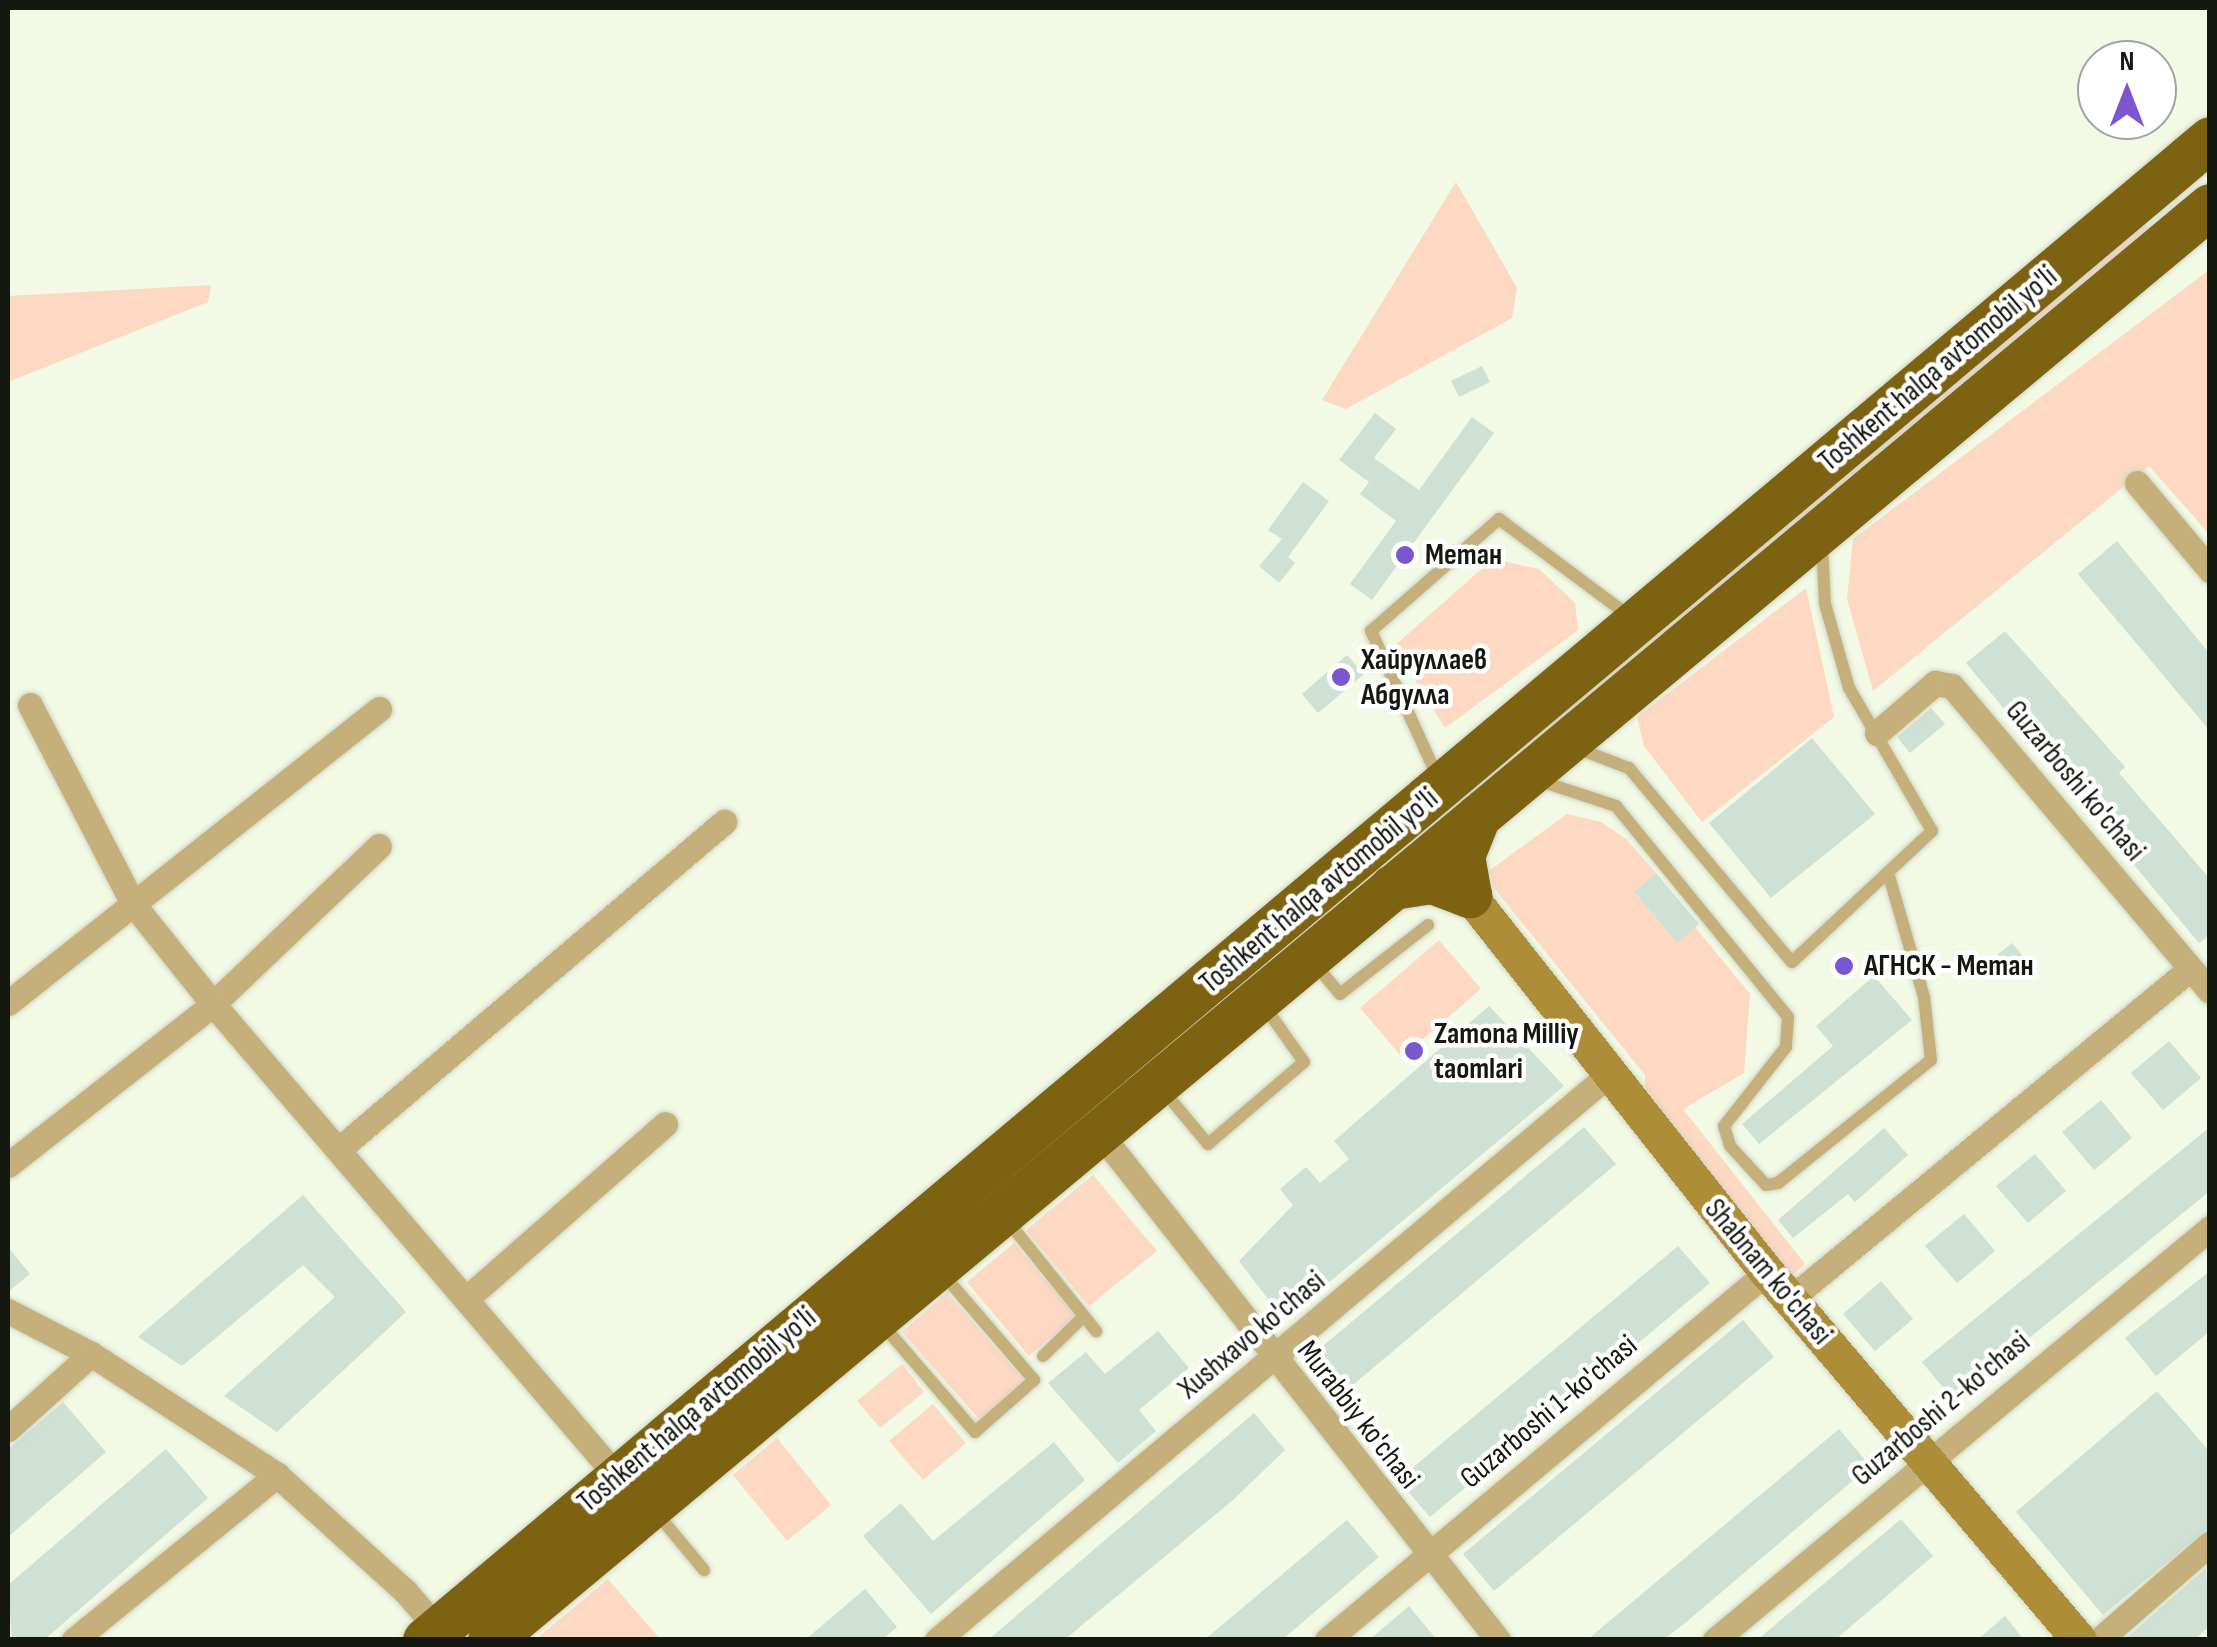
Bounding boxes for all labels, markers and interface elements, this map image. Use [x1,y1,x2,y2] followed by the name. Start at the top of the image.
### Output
[2077,40,2177,140] north arrow
[2120,45,2134,78] text: N
[1812,259,2064,479] street label: Toshkent halqa avtomobil yo'li
[1425,537,1502,573] place label: Метан
[1394,544,1416,566] marker: Метан
[1361,642,1487,712] place label: Хайруллаев Абдулла
[1330,666,1352,688] marker: Хайруллаев Абдулла
[1997,693,2153,869] street label: Guzarboshi ko'chasi
[1193,781,1445,1001] street label: Toshkent halqa avtomobil yo'li
[1864,948,2034,984] place label: АГНСК - Метан
[1833,955,1855,977] marker: АГНСК - Метан
[1434,1016,1579,1086] place label: Zamona Milliy taomlari
[1403,1040,1425,1062] marker: Zamona Milliy taomlari
[1697,1192,1839,1352] street label: Shabnam ko'chasi
[1171,1263,1333,1407] street label: Xushxavo ko'chasi
[571,1300,823,1520] street label: Toshkent halqa avtomobil yo'li
[1845,1324,2037,1494] street label: Guzarboshi 2-ko'chasi
[1453,1328,1645,1496] street label: Guzarboshi 1-ko'chasi
[1289,1334,1427,1496] street label: Murabbiy ko'chasi

